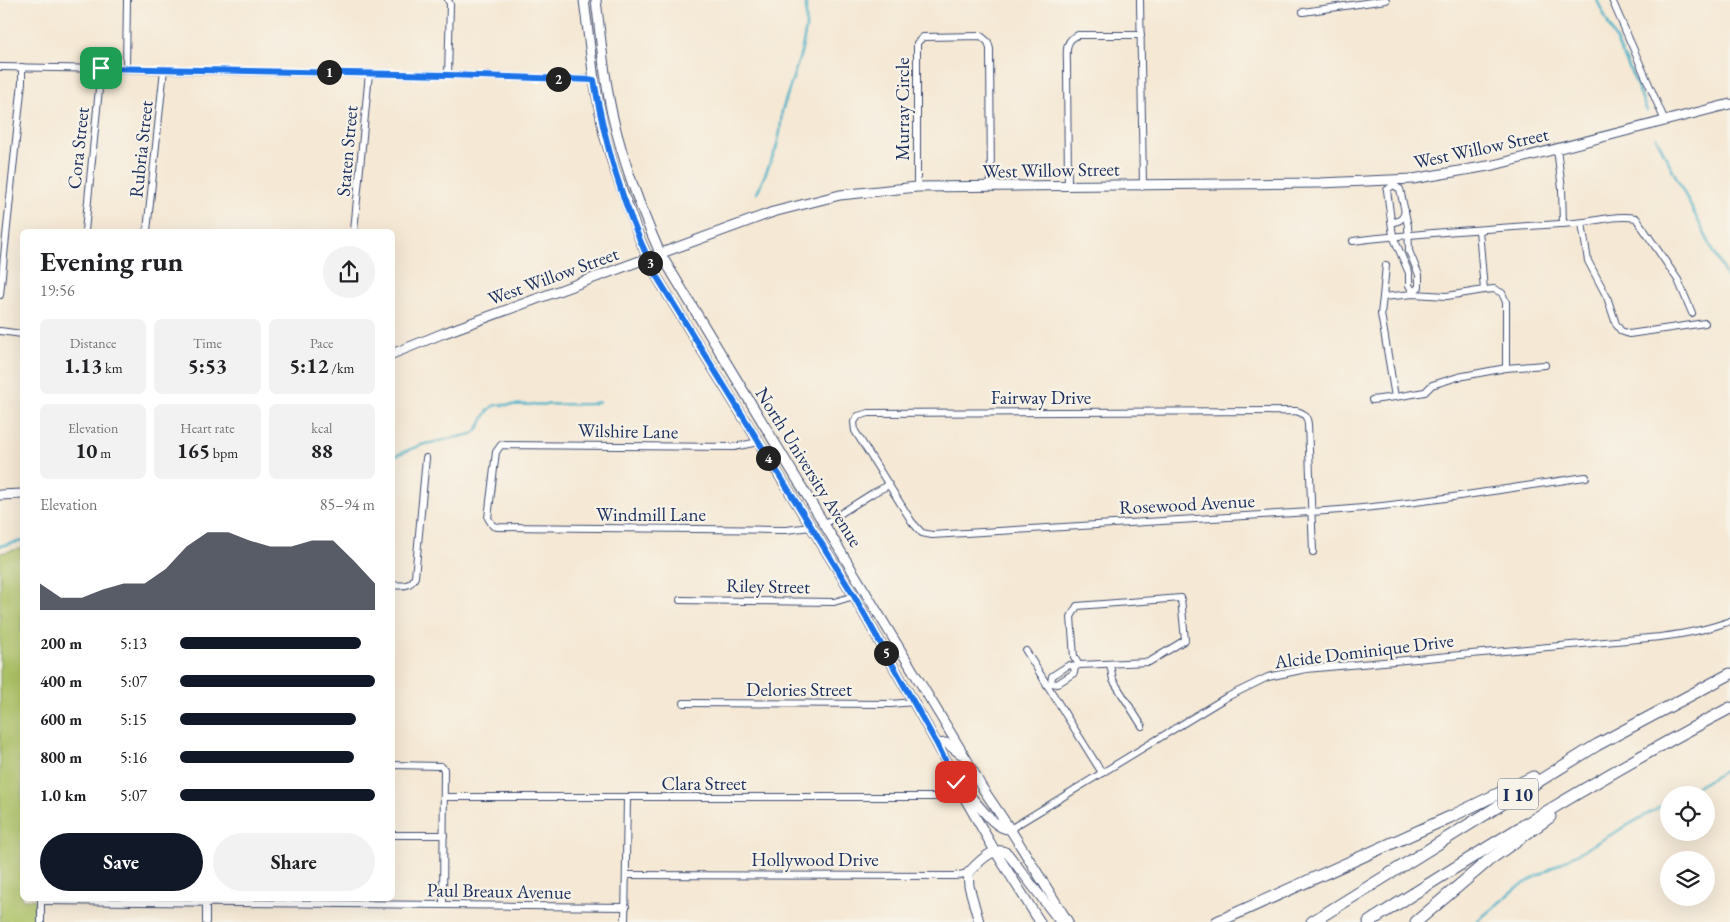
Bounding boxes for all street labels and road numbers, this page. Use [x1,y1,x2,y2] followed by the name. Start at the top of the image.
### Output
[890,57,915,161] street label: Murray Circle
[123,99,159,199] street label: Rubria Street
[331,104,363,198] street label: Staten Street
[61,106,95,190] street label: Cora Street
[1411,121,1551,174] street label: West Willow Street
[982,156,1120,184] street label: West Willow Street
[484,241,622,311] street label: West Willow Street
[750,382,868,552] street label: North University Avenue
[991,385,1091,410] street label: Fairway Drive
[578,418,678,444] street label: Wilshire Lane
[1119,488,1255,520] street label: Rosewood Avenue
[596,502,706,527] street label: Windmill Lane
[726,573,810,599] street label: Riley Street
[1272,628,1455,675] street label: Alcide Dominique Drive
[746,677,852,702] street label: Delories Street
[661,771,747,796] street label: Clara Street
[1498,779,1538,810] road number: I 10
[751,847,879,872] street label: Hollywood Drive
[427,877,571,905] street label: Paul Breaux Avenue

